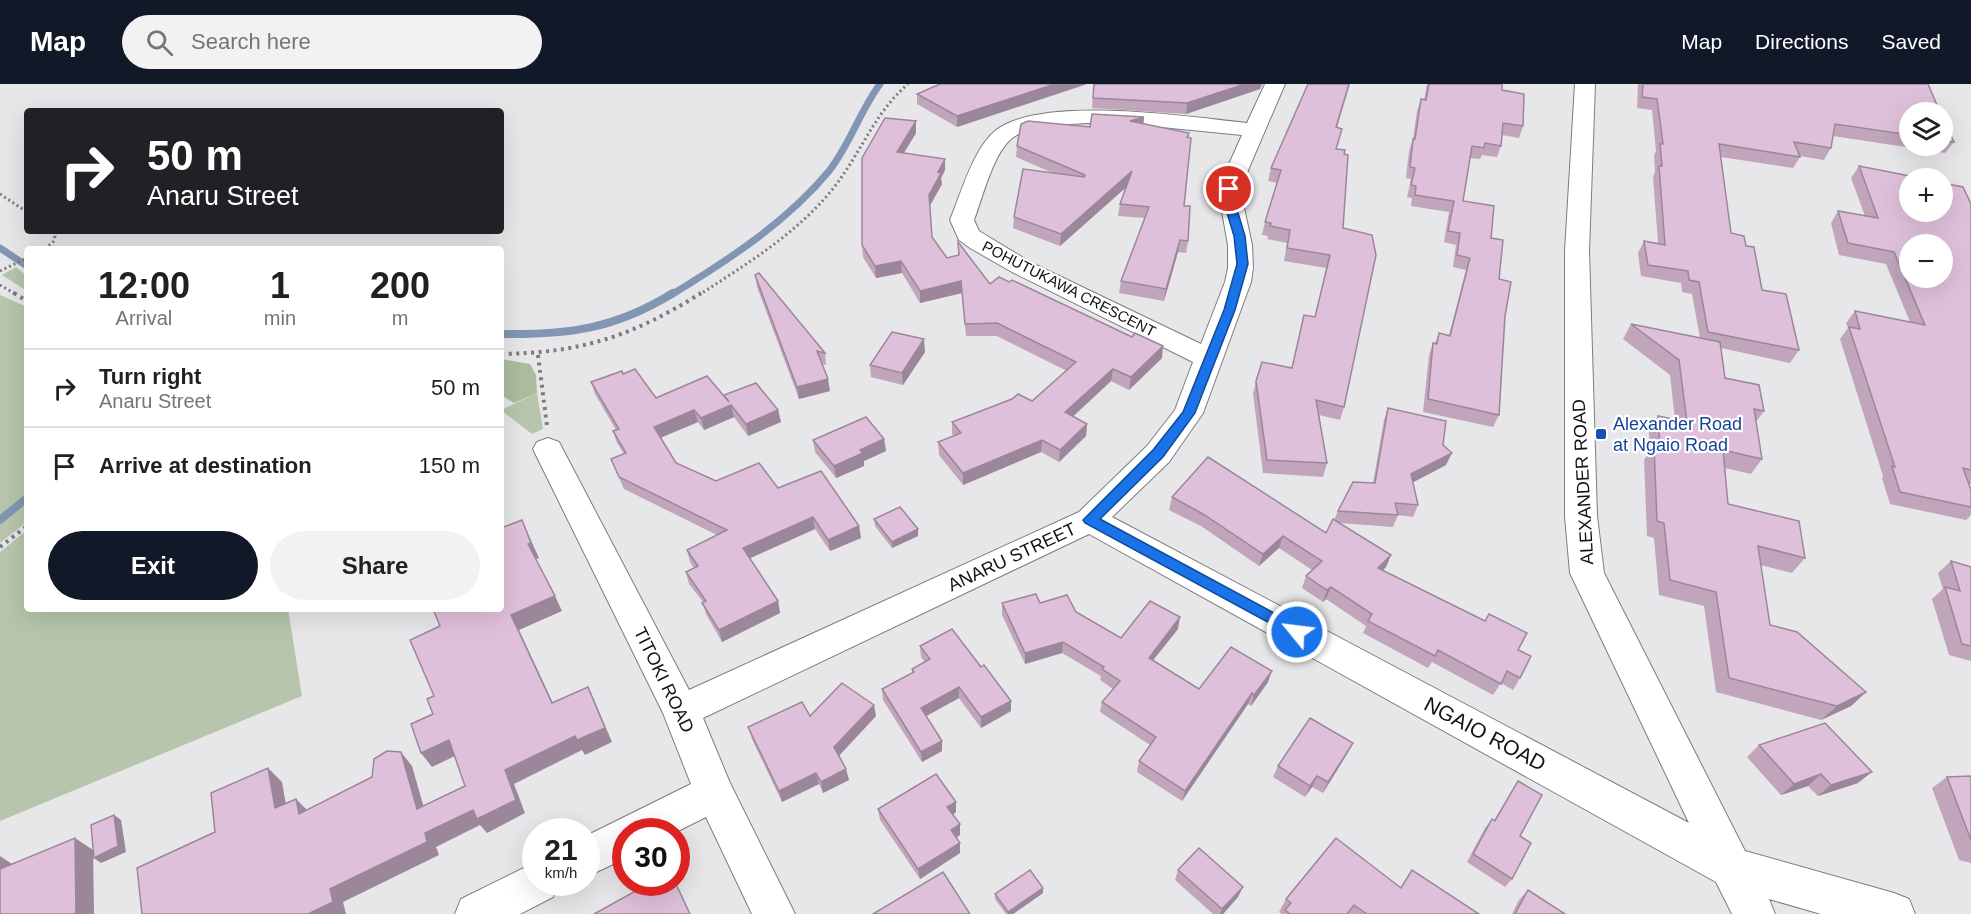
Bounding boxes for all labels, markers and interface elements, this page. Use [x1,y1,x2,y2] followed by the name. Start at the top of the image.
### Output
[122,15,542,69] search box
[30,26,86,57] text: Map
[143,26,176,59] icon: search
[191,29,311,54] text: Search here
[1681,30,1722,53] text: Map
[1755,30,1848,53] text: Directions
[1881,30,1941,53] text: Saved
[1899,102,1953,288] map controls
[1899,102,1953,156] button: layers
[48,132,126,210] icon: right
[147,132,243,179] text: 50 m
[1203,163,1254,214] pin
[1899,168,1953,222] button: +
[1212,172,1245,205] icon: arrive
[147,181,299,211] text: Anaru Street
[1899,234,1953,288] button: −
[980,237,1159,340] street label: POHUTUKAWA CRESCENT
[98,265,190,306] text: 12:00
[270,265,290,306] text: 1
[370,265,430,306] text: 200
[116,307,172,329] text: Arrival
[264,307,296,329] text: min
[392,307,408,329] text: m
[99,364,201,389] text: Turn right
[48,372,81,405] icon: right
[431,375,480,400] text: 50 m
[99,390,211,412] text: Anaru Street
[1569,399,1597,565] street label: ALEXANDER ROAD
[1613,414,1742,455] place label: Alexander Road at Ngaio Road
[1594,427,1608,441] marker: Alexander Road at Ngaio Road
[48,450,81,483] icon: arrive
[99,453,312,478] text: Arrive at destination
[419,453,480,478] text: 150 m
[945,519,1079,595] street label: ANARU STREET
[48,531,258,600] button: Exit
[270,531,480,600] button: Share
[1265,600,1329,664] position arrow
[630,624,698,736] street label: TITOKI ROAD
[1421,692,1550,775] street label: NGAIO ROAD
[612,818,690,896] speed limit sign: 30
[544,833,578,866] text: 21
[545,864,577,881] text: km/h

